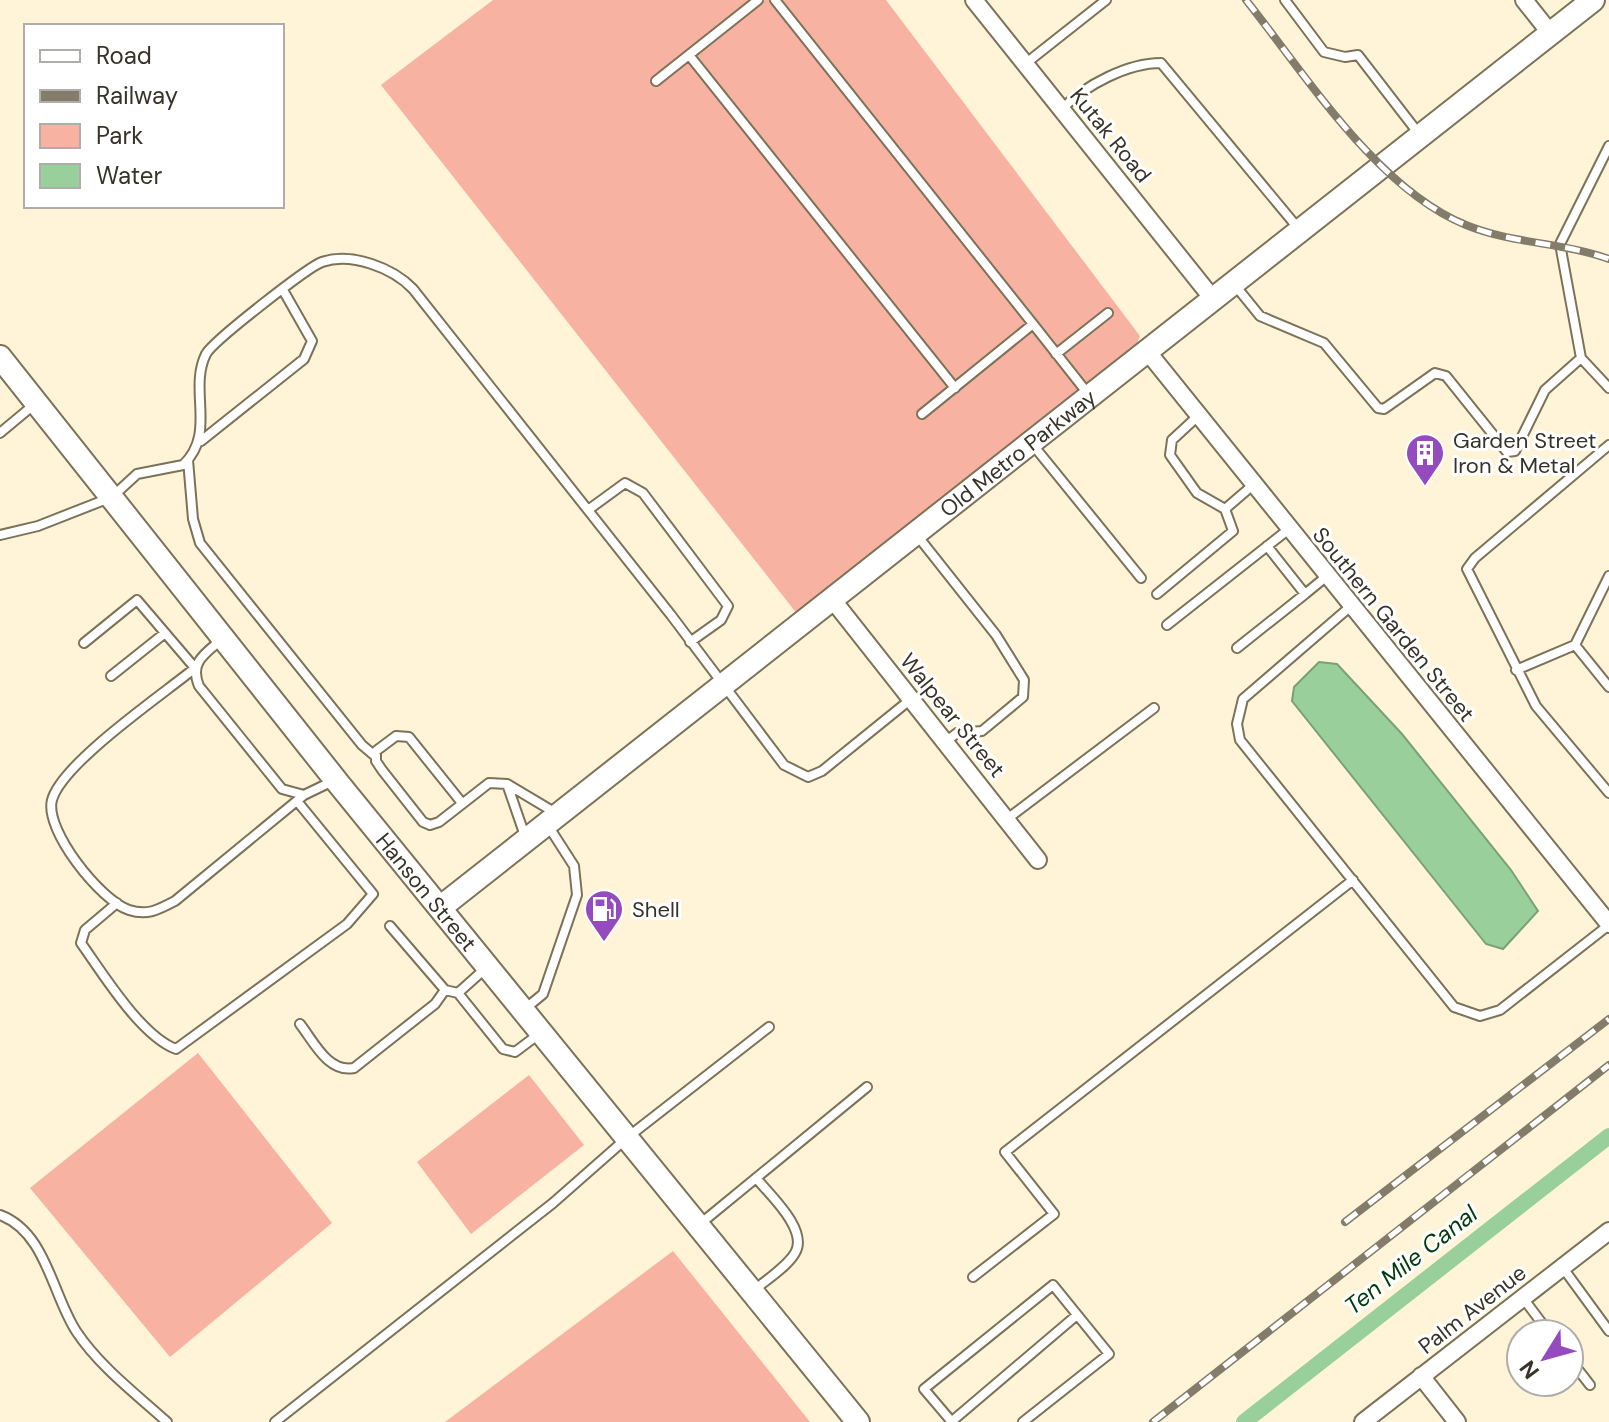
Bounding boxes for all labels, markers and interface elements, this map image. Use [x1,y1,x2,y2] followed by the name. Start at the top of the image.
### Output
[24,24,284,208] legend
[96,40,152,71] text: Road
[96,80,178,111] text: Railway
[1064,82,1158,189] street label: Kutak Road
[96,120,143,151] text: Park
[96,160,162,191] text: Water
[934,383,1102,524] street label: Old Metro Parkway
[1453,426,1597,480] place label: Garden Street Iron & Metal
[1404,432,1446,487] building icon: Garden Street Iron & Metal
[1306,521,1481,728] street label: Southern Garden Street
[894,647,1012,783] street label: Walpear Street
[369,827,483,957] street label: Hanson Street
[583,888,625,943] fuel station icon: Shell
[632,895,680,924] place label: Shell
[1338,1198,1484,1321] water label: Ten Mile Canal
[1412,1258,1532,1361] street label: Palm Avenue
[1505,1318,1585,1398] north arrow
[1513,1355,1546,1385] text: N

